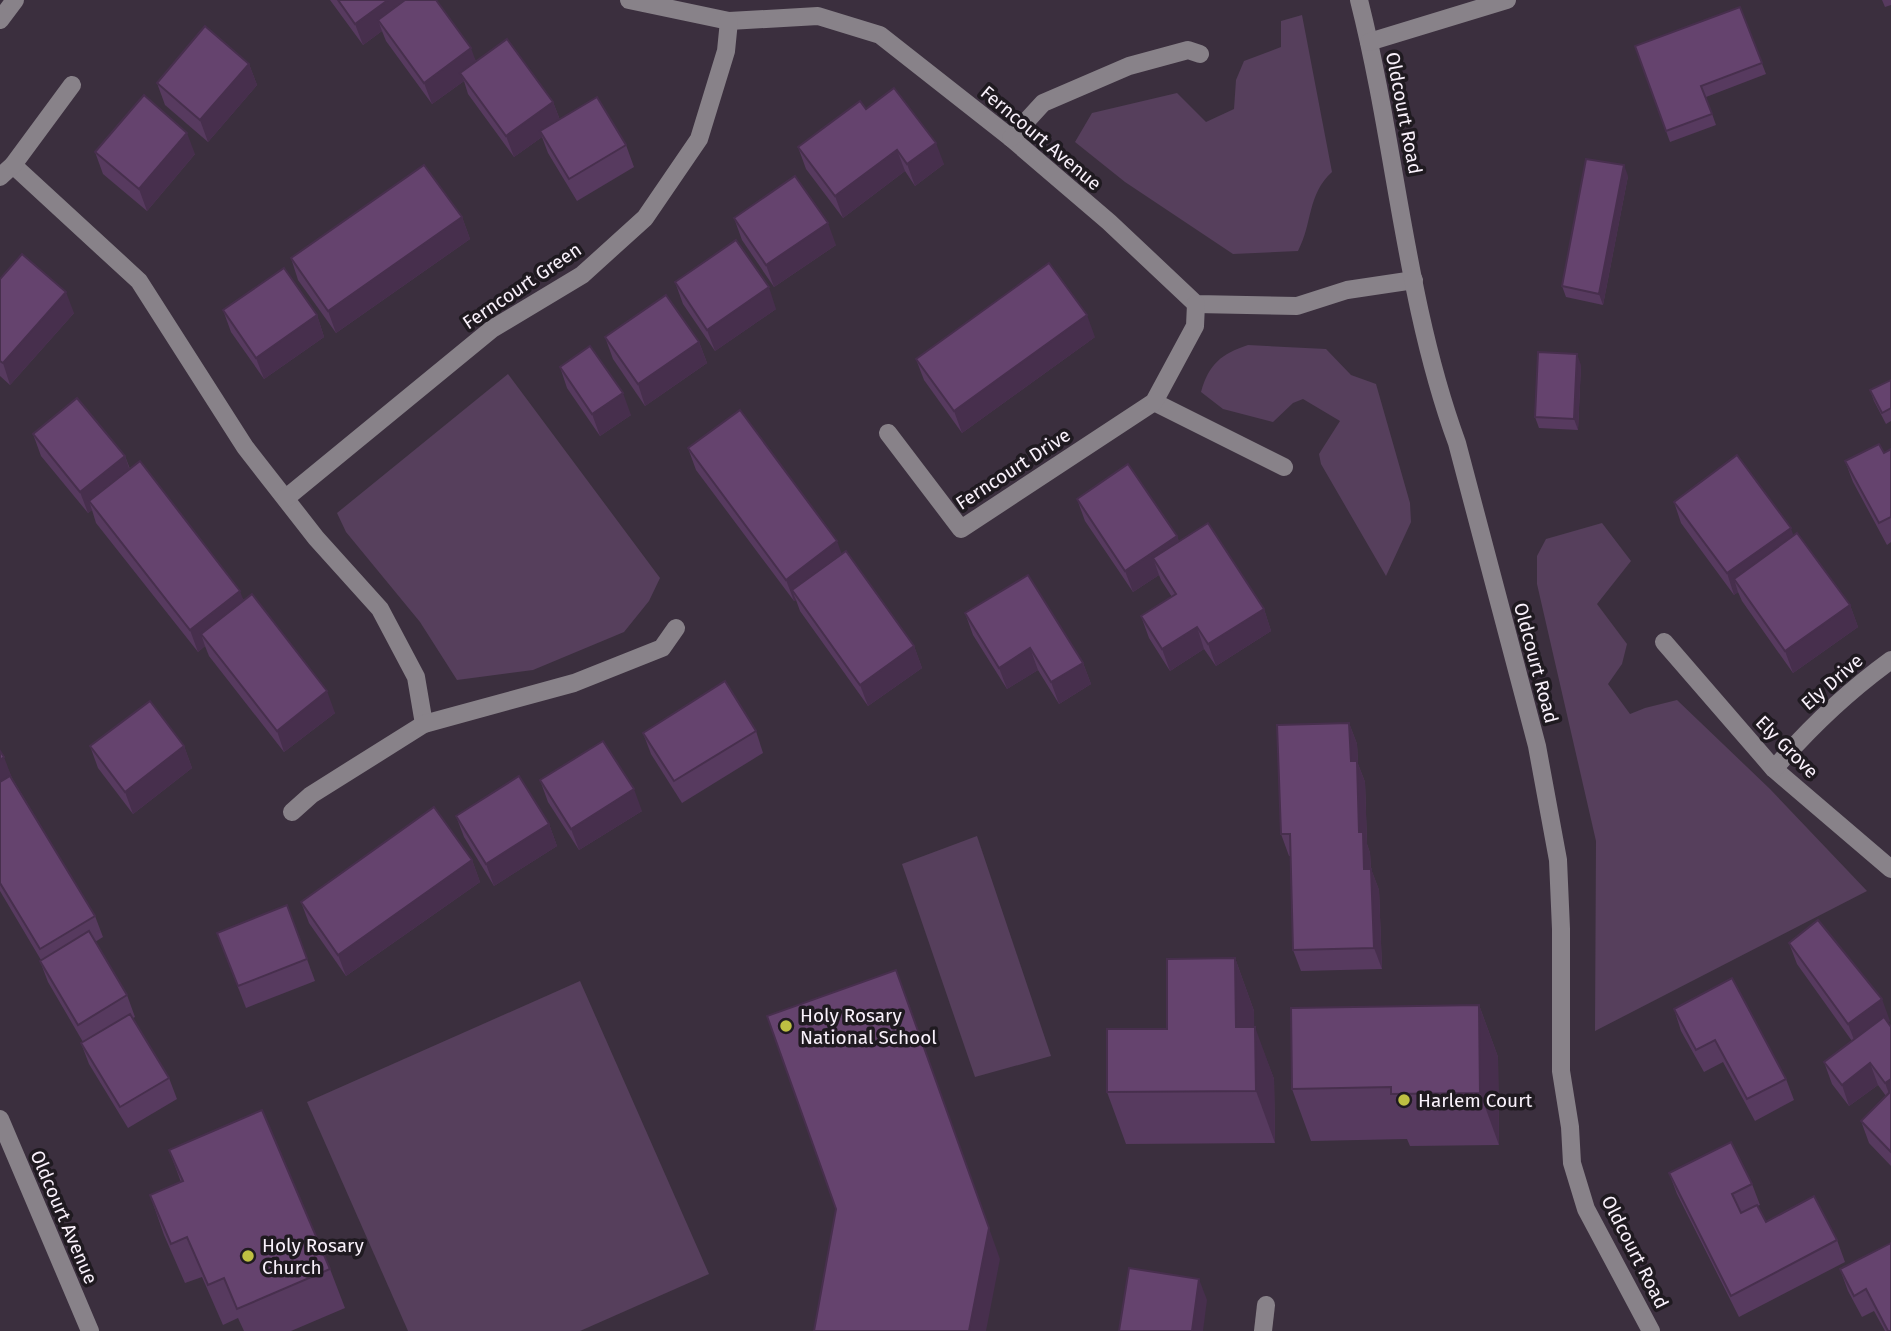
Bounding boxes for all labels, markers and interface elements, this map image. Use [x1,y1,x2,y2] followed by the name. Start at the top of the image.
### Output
[1381,50,1427,176] street label: Oldcourt Road
[976,81,1106,195] street label: Ferncourt Avenue
[458,238,586,334] street label: Ferncourt Green
[951,423,1075,515] street label: Ferncourt Drive
[1509,600,1563,726] street label: Oldcourt Road
[1796,649,1868,715] street label: Ely Drive
[1751,711,1823,783] street label: Ely Grove
[800,1004,937,1049] place label: Holy Rosary National School
[778,1018,794,1034] marker: Holy Rosary National School
[1418,1089,1532,1112] place label: Harlem Court
[1396,1092,1412,1108] marker: Harlem Court
[25,1147,103,1287] street label: Oldcourt Avenue
[1597,1192,1673,1312] street label: Oldcourt Road
[262,1234,364,1279] place label: Holy Rosary Church
[240,1248,256,1264] marker: Holy Rosary Church

